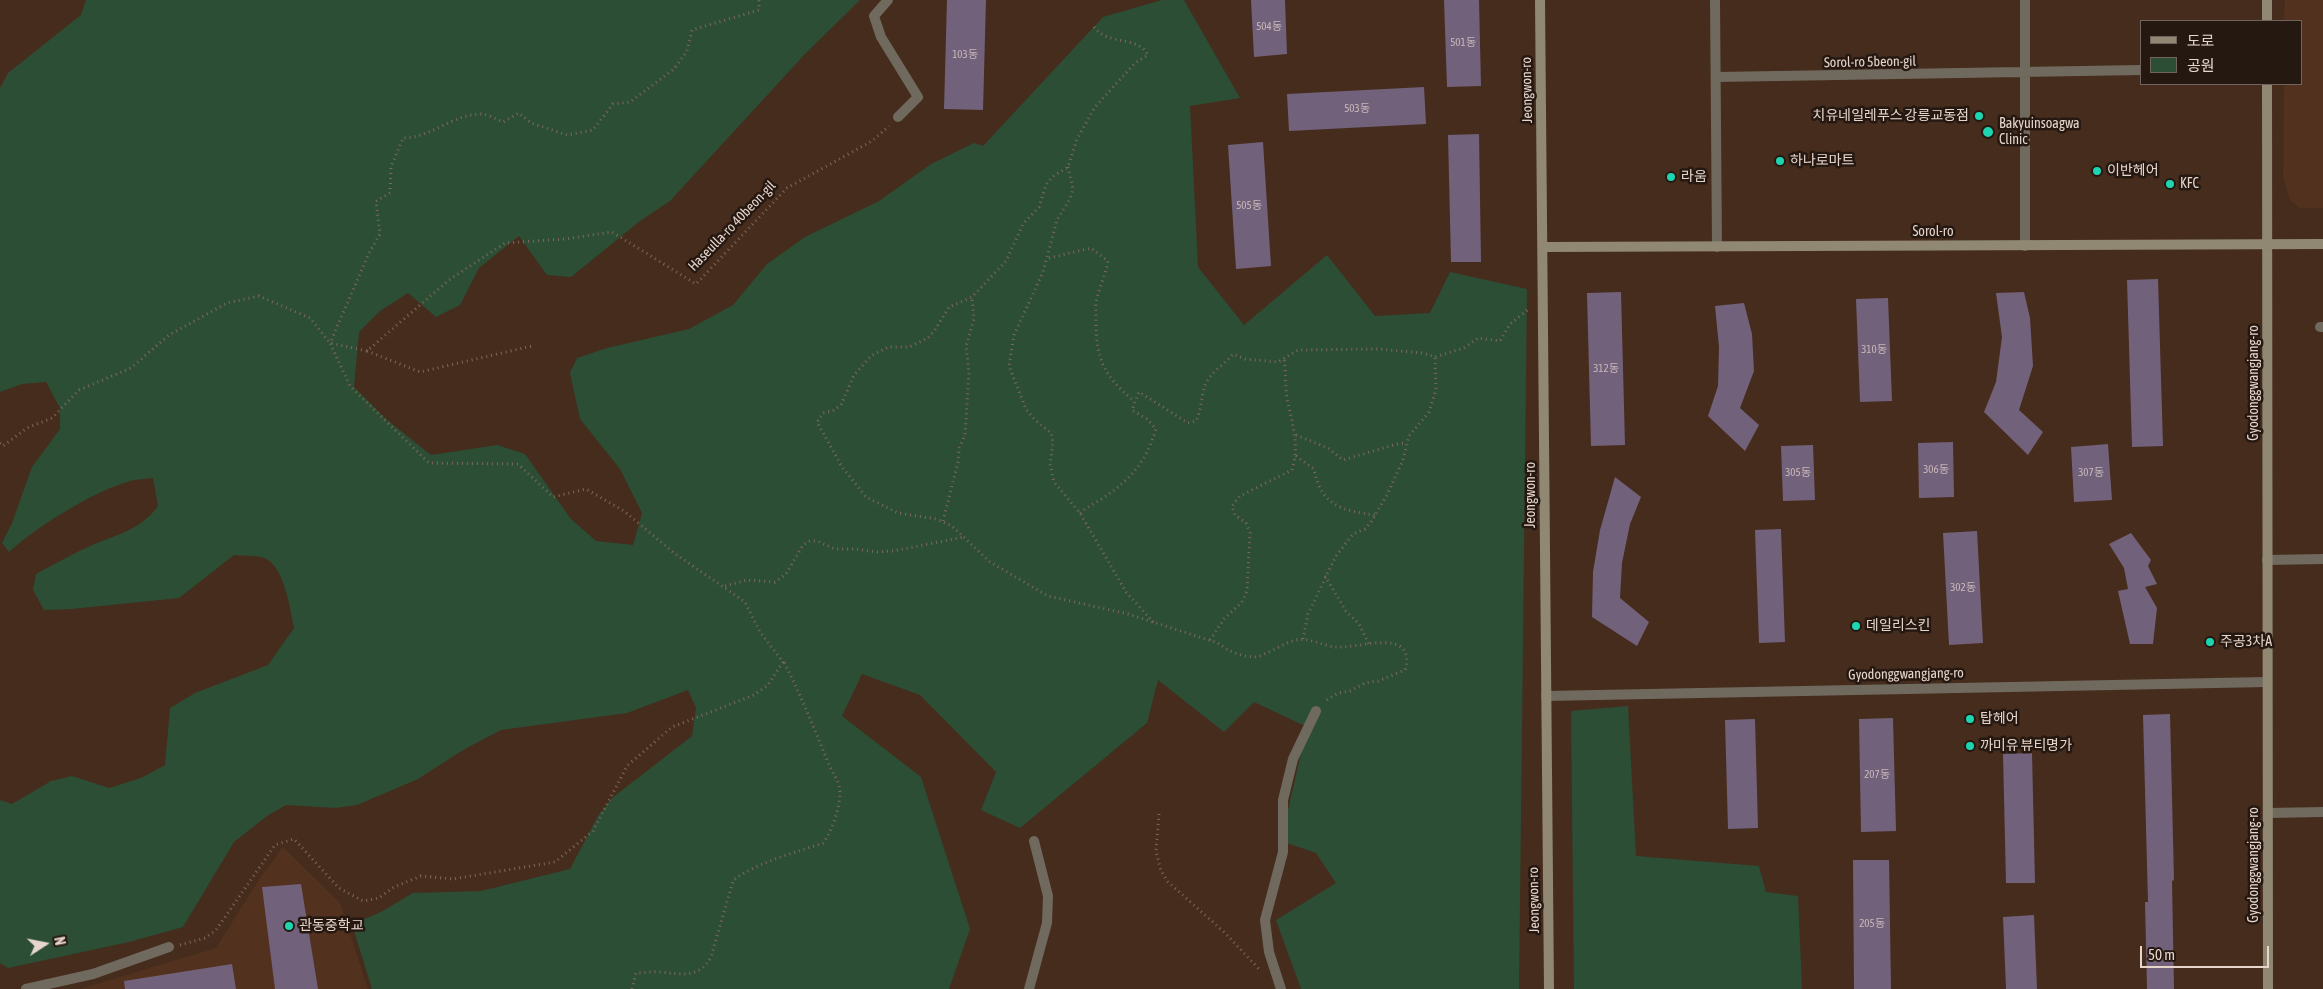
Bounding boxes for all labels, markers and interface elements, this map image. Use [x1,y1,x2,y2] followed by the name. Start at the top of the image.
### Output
[1256,20,1282,34] house number: 504동
[2140,20,2303,85] legend
[2187,32,2215,49] text: 도로
[1450,36,1476,50] house number: 501동
[952,48,978,62] house number: 103동
[1824,53,1916,71] street label: Sorol-ro 5beon-gil
[1518,57,1536,123] street label: Jeongwon-ro
[2187,57,2215,74] text: 공원
[1344,102,1370,116] house number: 503동
[1813,108,1969,124] place label: 치유네일레푸스 강릉교동점
[1973,110,1985,122] marker: 치유네일레푸스 강릉교동점
[1999,116,2080,148] place label: Bakyuinsoagwa Clinic
[1981,125,1995,139] marker: Bakyuinsoagwa Clinic
[1790,153,1854,169] place label: 하나로마트
[1774,155,1786,167] marker: 하나로마트
[2107,163,2159,179] place label: 이반헤어
[2091,165,2103,177] marker: 이반헤어
[1681,169,1707,185] place label: 라움
[1665,171,1677,183] marker: 라움
[2180,176,2199,192] place label: KFC
[685,177,779,275] street label: Haseulla-ro 40beon-gil
[2164,178,2176,190] marker: KFC
[1236,199,1262,213] house number: 505동
[1912,224,1954,240] street label: Sorol-ro
[2246,325,2262,441] street label: Gyodonggwangjang-ro
[1861,343,1887,357] house number: 310동
[1593,362,1619,376] house number: 312동
[1523,462,1539,528] street label: Jeongwon-ro
[1923,463,1949,477] house number: 306동
[1785,466,1811,480] house number: 305동
[2078,466,2104,480] house number: 307동
[1950,581,1976,595] house number: 302동
[1866,618,1930,634] place label: 데일리스킨
[1850,620,1862,632] marker: 데일리스킨
[2220,634,2272,650] place label: 주공3차A
[2204,636,2216,648] marker: 주공3차A
[1848,665,1964,683] street label: Gyodonggwangjang-ro
[1980,711,2019,727] place label: 탑헤어
[1964,713,1976,725] marker: 탑헤어
[1980,738,2072,754] place label: 까미유 뷰티명가
[1964,740,1976,752] marker: 까미유 뷰티명가
[1864,768,1890,782] house number: 207동
[2246,807,2262,923] street label: Gyodonggwangjang-ro
[1525,867,1543,933] street label: Jeongwon-ro
[1859,917,1885,931] house number: 205동
[299,918,363,934] place label: 관동중학교
[20,919,70,969] north arrow
[283,920,295,932] marker: 관동중학교
[51,936,68,947] text: N
[2143,936,2272,968] scale bar
[2148,946,2175,963] text: 50 m

